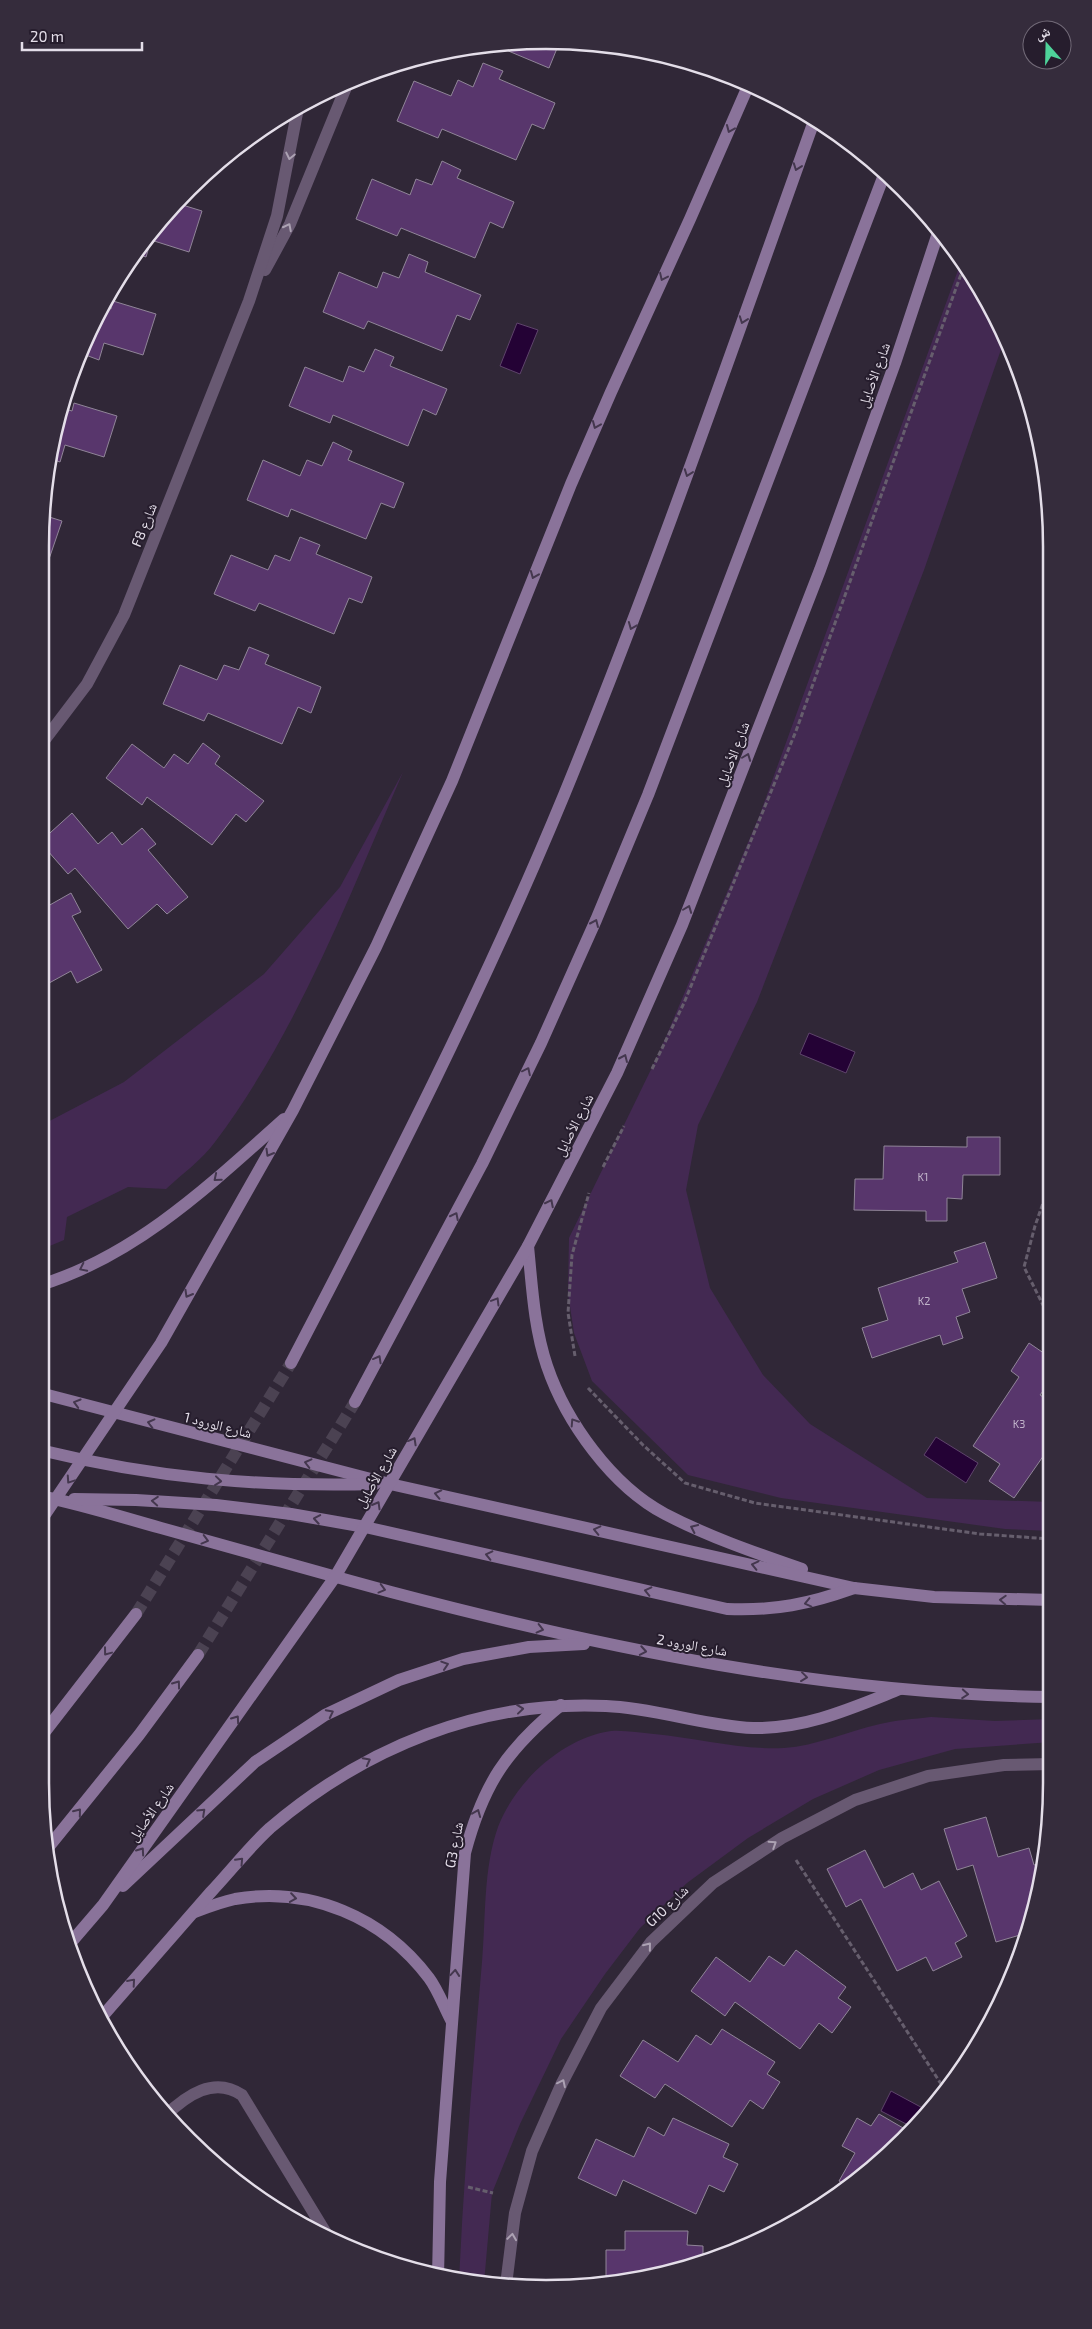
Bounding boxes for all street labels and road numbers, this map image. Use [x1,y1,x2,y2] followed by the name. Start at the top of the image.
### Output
[854,340,895,410] street label: شارع الأصايل
[127,500,162,550] street label: F8 شارع
[712,719,755,789] street label: شارع الأصايل
[551,1091,598,1160] street label: شارع الأصايل
[182,1408,254,1443] street label: شارع الورود 1
[351,1443,402,1511] street label: شارع الأصايل
[655,1630,729,1661] street label: شارع الورود 2
[124,1779,179,1846] street label: شارع الأصايل
[441,1821,468,1870] street label: G3 شارع
[642,1881,693,1931] street label: G10 شارع

